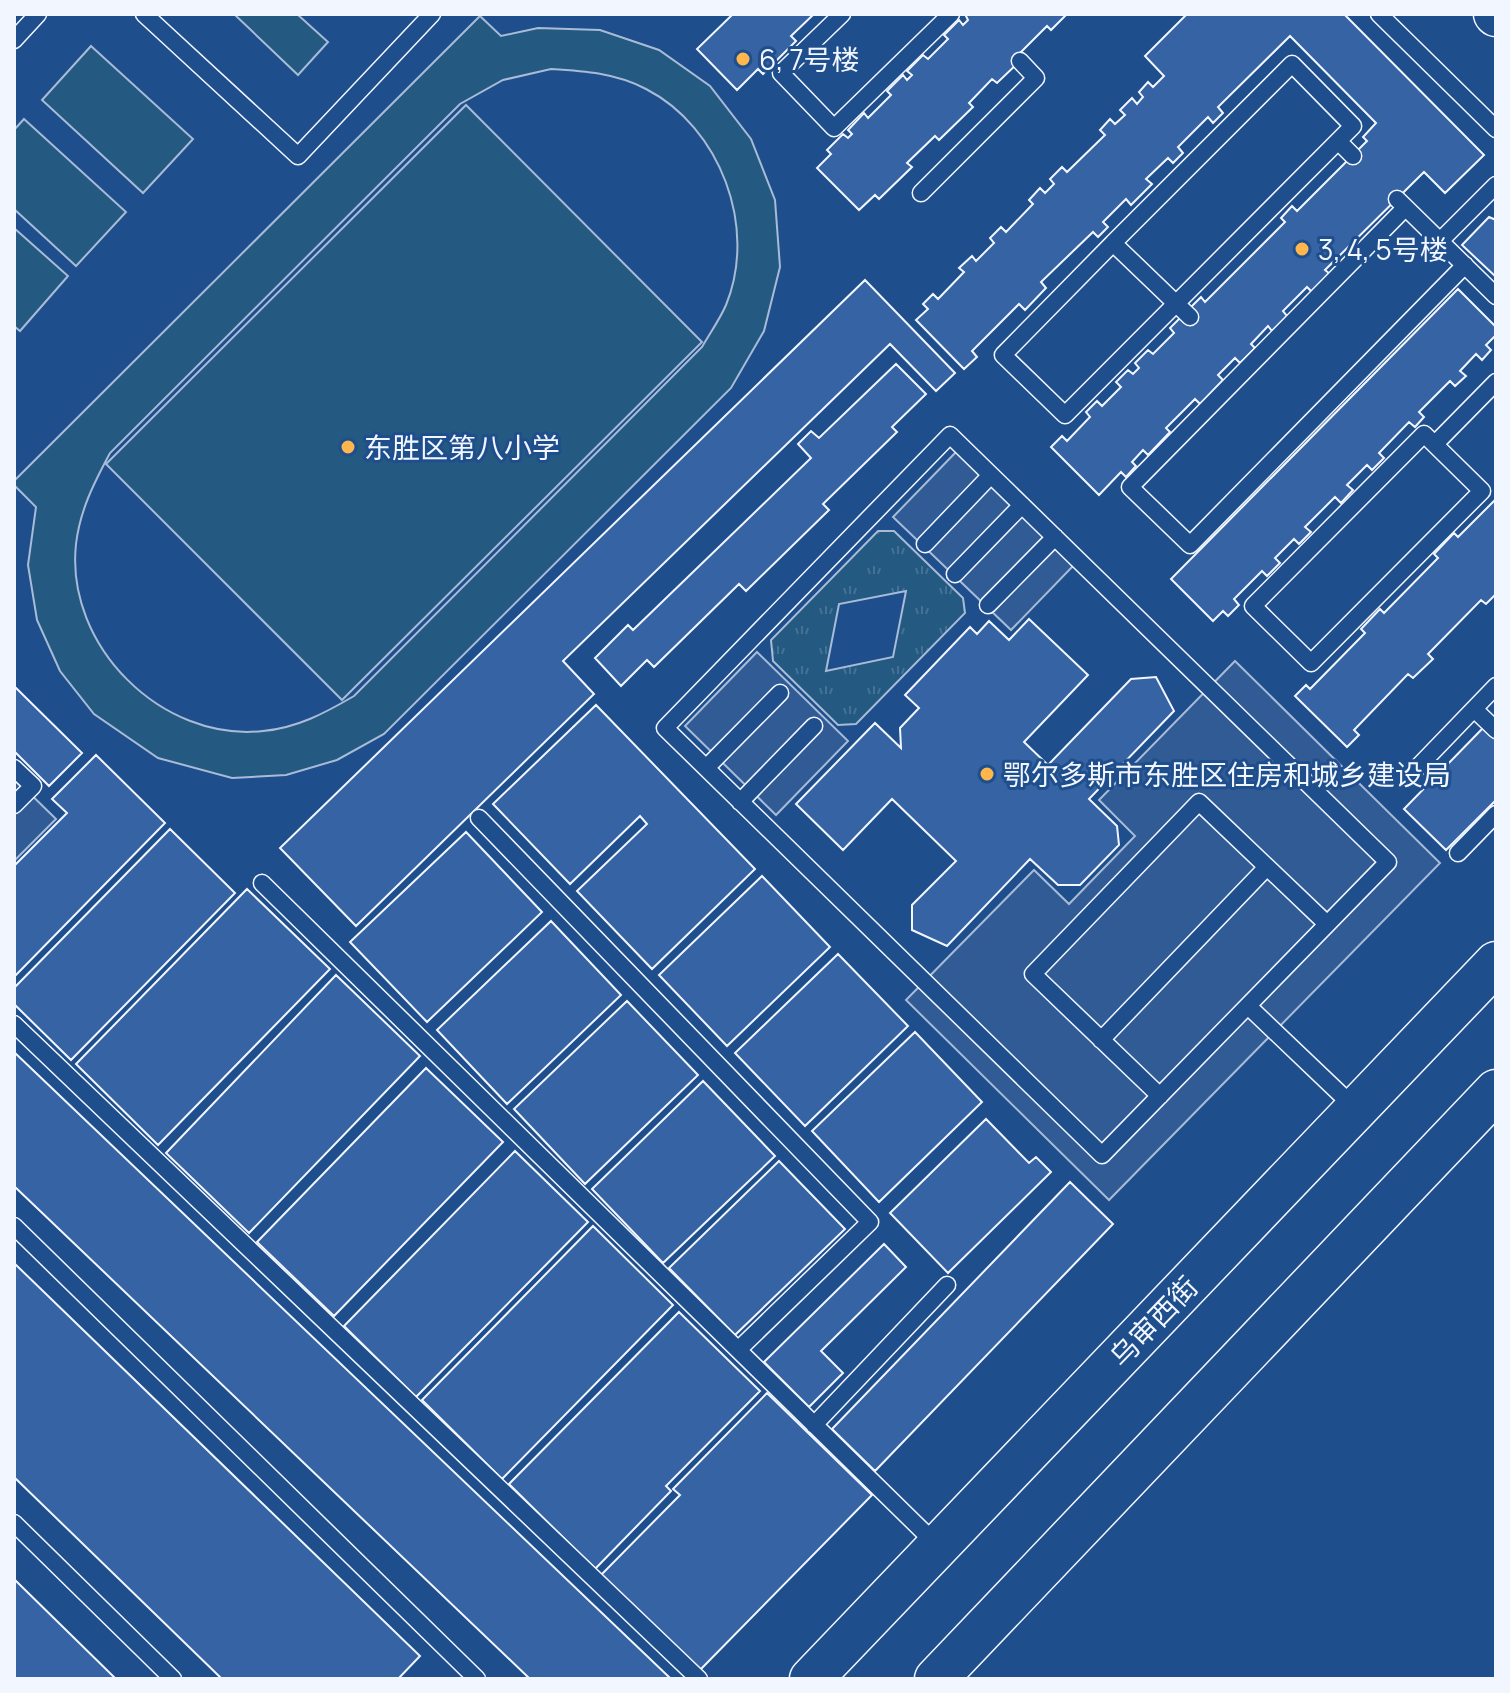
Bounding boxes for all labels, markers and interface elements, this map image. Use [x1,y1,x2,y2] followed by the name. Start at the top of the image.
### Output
[759,40,859,78] place label: 6, 7号楼
[734,50,752,68] marker: 6, 7号楼
[1318,230,1448,268] place label: 3, 4, 5号楼
[1293,240,1311,258] marker: 3, 4, 5号楼
[364,428,560,466] place label: 东胜区第八小学
[339,438,357,456] marker: 东胜区第八小学
[1003,755,1451,793] place label: 鄂尔多斯市东胜区住房和城乡建设局
[978,765,996,783] marker: 鄂尔多斯市东胜区住房和城乡建设局
[1100,1268,1206,1374] street label: 乌审西街

